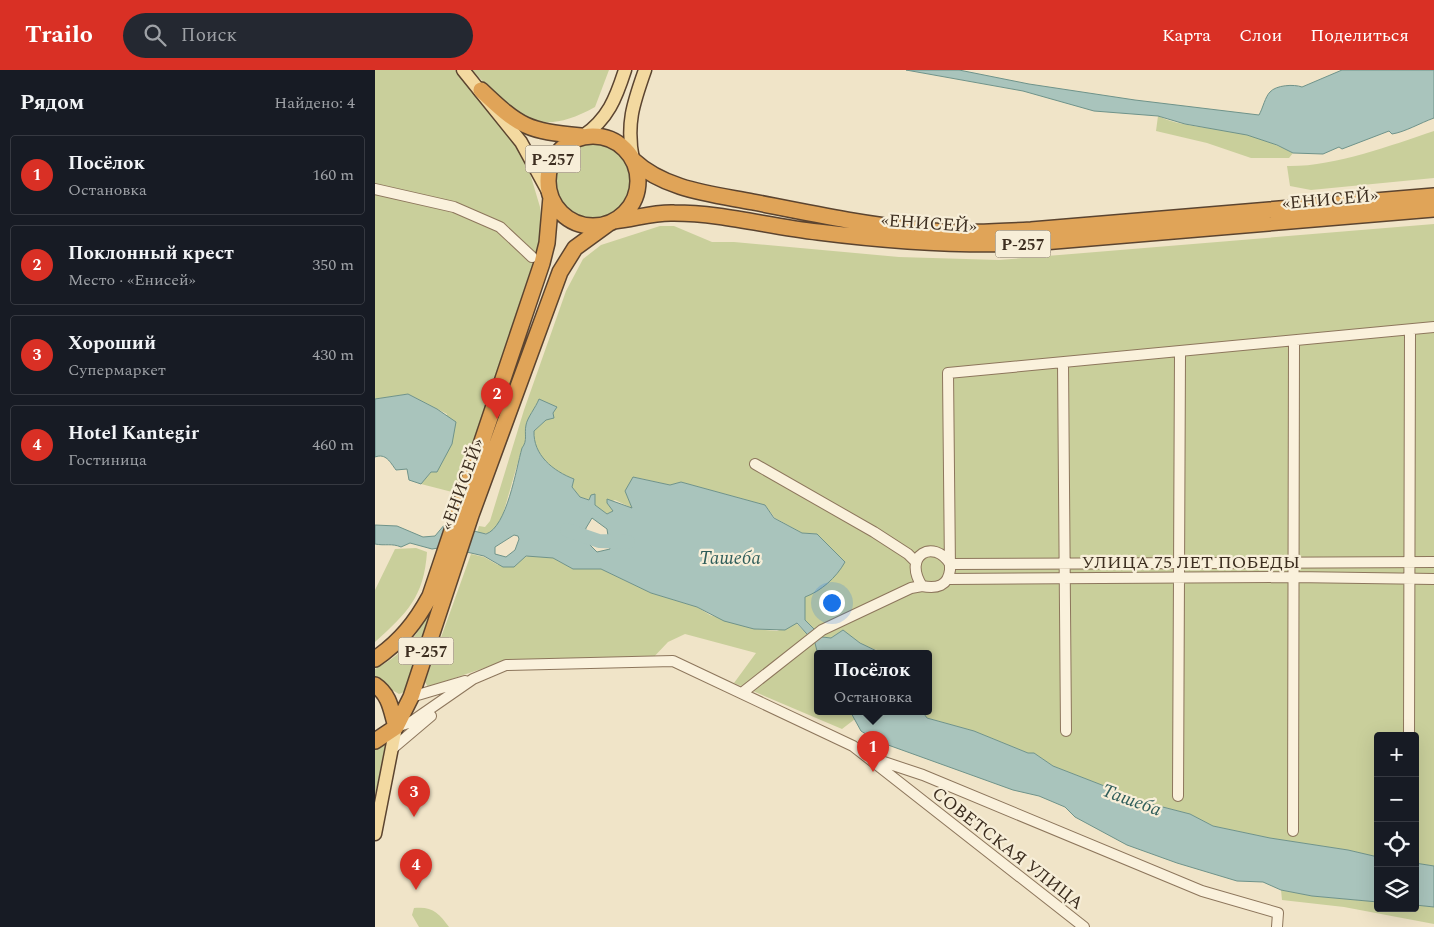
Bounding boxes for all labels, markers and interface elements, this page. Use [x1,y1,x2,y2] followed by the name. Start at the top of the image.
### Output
[123,13,473,58] search box
[25,17,93,53] text: Trailo
[141,21,169,49] icon: search
[181,21,237,50] text: Поиск
[1162,22,1211,49] text: Карта
[1239,22,1282,49] text: Слои
[1310,22,1409,49] text: Поделиться
[20,87,84,119] text: Рядом
[274,91,355,115] text: Найдено: 4
[525,146,581,172] road number: Р-257
[68,149,145,178] text: Посёлок
[33,163,41,187] text: 1
[312,163,354,187] text: 160 m
[68,178,147,202] text: Остановка
[1281,182,1379,217] street label: «ЕНИСЕЙ»
[880,207,978,240] street label: «ЕНИСЕЙ»
[995,230,1051,258] road number: Р-257
[68,239,234,268] text: Поклонный крест
[33,253,41,277] text: 2
[312,253,354,277] text: 350 m
[68,268,196,292] text: Место · «Енисей»
[68,329,156,358] text: Хороший
[33,343,41,367] text: 3
[312,343,354,367] text: 430 m
[68,358,166,382] text: Супермаркет
[481,378,513,419] pin: 2
[68,419,199,448] text: Hotel Kantegir
[33,433,41,457] text: 4
[312,433,354,457] text: 460 m
[433,434,492,534] street label: «ЕНИСЕЙ»
[68,448,147,472] text: Гостиница
[699,544,761,573] water label: Ташеба
[1082,549,1300,576] street label: УЛИЦА 75 ЛЕТ ПОБЕДЫ
[819,590,845,616] your location
[398,638,453,664] road number: Р-257
[814,650,932,715] popup
[834,656,910,685] text: Посёлок
[834,685,912,709] text: Остановка
[857,731,889,772] pin: 1
[1374,732,1419,912] map controls
[1374,732,1419,777] button: +
[398,776,430,817] pin: 3
[1098,776,1166,825] water label: Ташеба
[1374,777,1419,822] button: −
[926,780,1089,916] street label: СОВЕТСКАЯ УЛИЦА
[1374,822,1419,867] button: locate
[400,849,432,890] pin: 4
[1374,867,1419,912] button: layers

